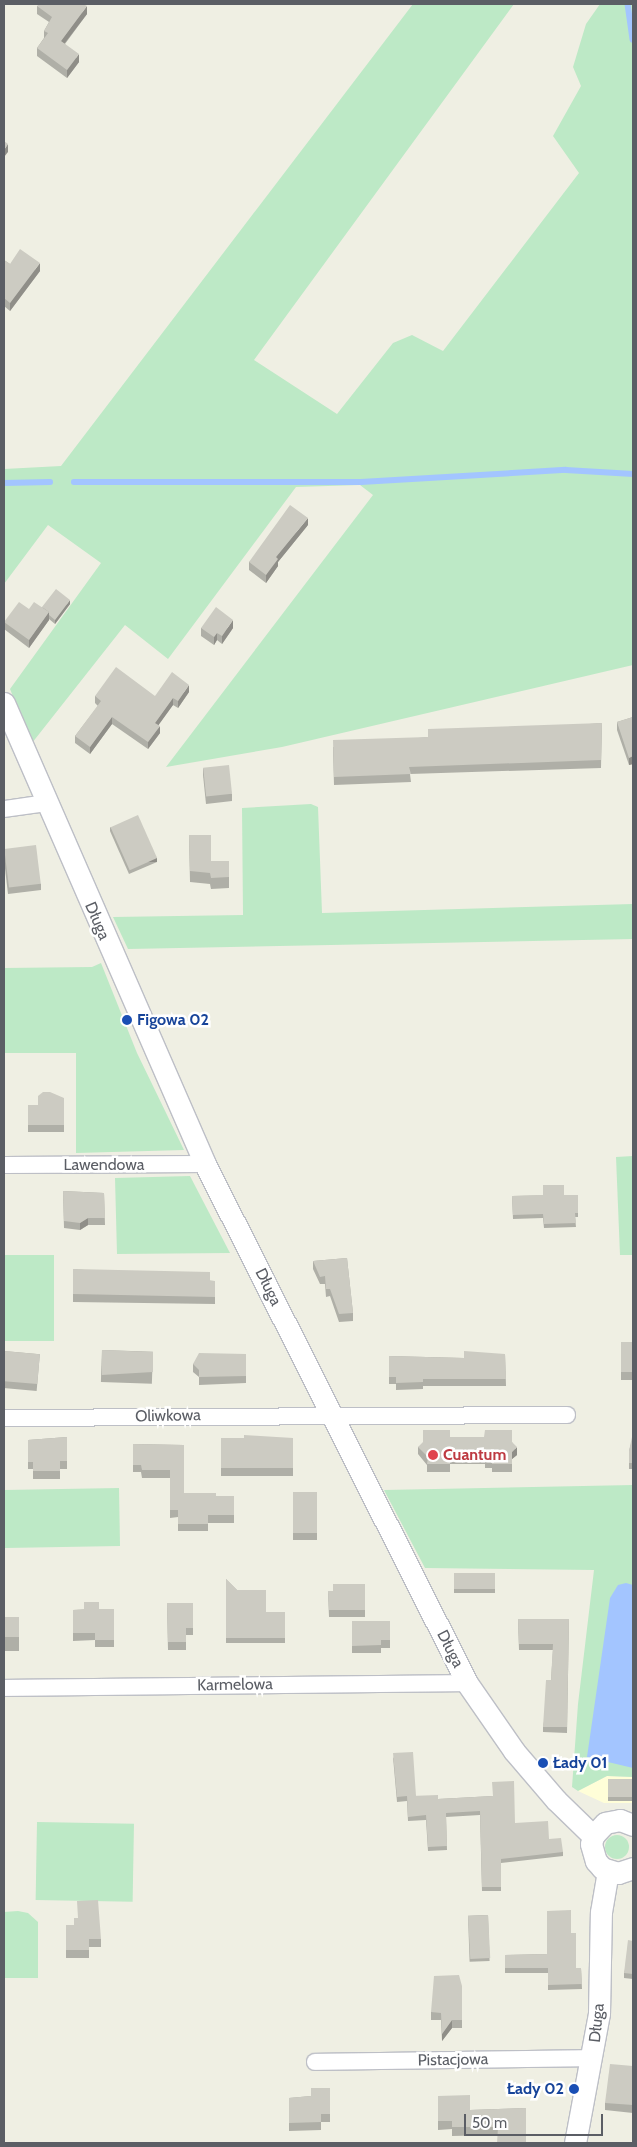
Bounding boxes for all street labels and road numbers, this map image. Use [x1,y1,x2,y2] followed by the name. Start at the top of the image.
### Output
[80,899,114,943] street label: Długa
[64,1155,144,1175] street label: Lawendowa
[251,1265,285,1309] street label: Długa
[135,1406,201,1426] street label: Oliwkowa
[432,1627,468,1671] street label: Długa
[197,1675,273,1695] street label: Karmelowa
[585,2002,609,2044] street label: Długa
[417,2050,489,2070] street label: Pistacjowa

